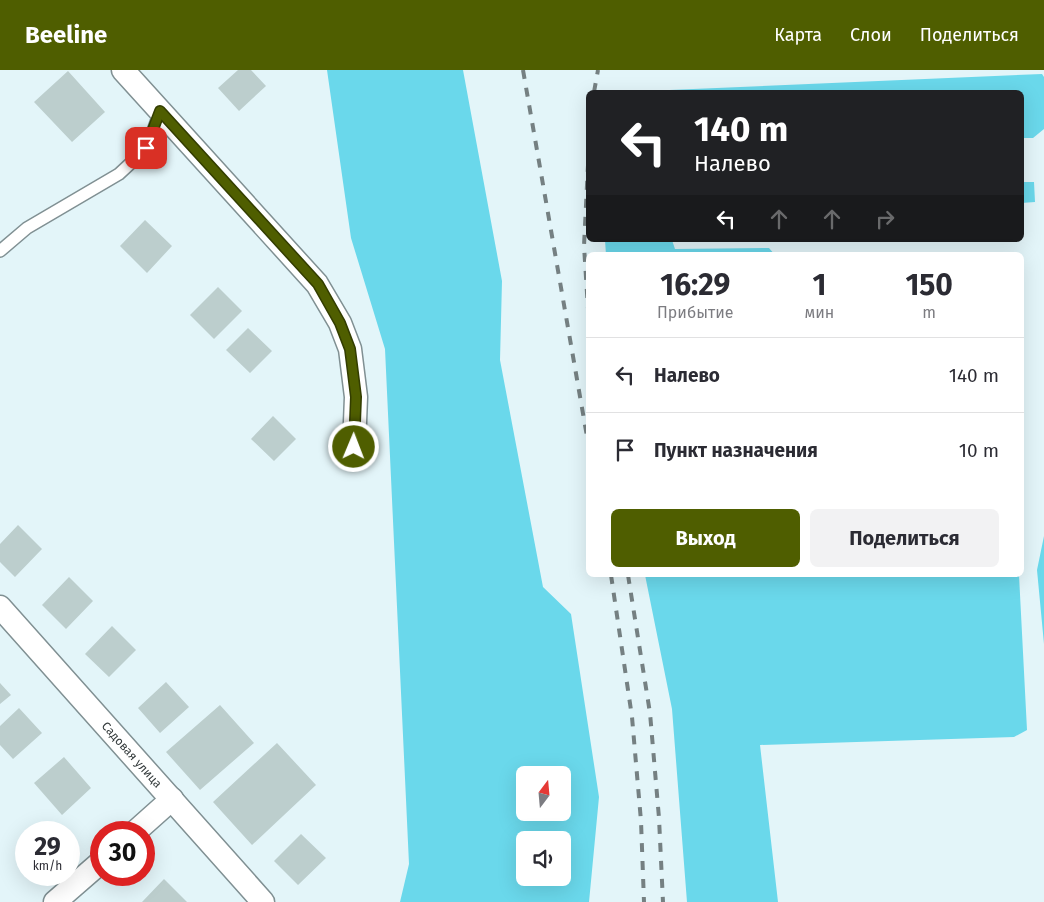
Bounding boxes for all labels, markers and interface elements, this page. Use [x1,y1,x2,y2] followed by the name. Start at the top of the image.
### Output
[25,21,107,49] text: Beeline
[774,24,822,46] text: Карта
[850,24,892,46] text: Слои
[920,24,1019,46] text: Поделиться
[694,108,788,150] text: 140 m
[611,110,676,175] icon: left
[125,127,167,169] pin
[132,134,160,162] icon: arrive
[694,150,771,177] text: Налево
[712,205,740,233] icon: left
[765,205,793,233] icon: ahead
[818,205,846,233] icon: ahead
[871,205,899,233] icon: right
[660,267,730,303] text: 16:29
[812,267,826,303] text: 1
[905,267,953,303] text: 150
[657,303,733,322] text: Прибытие
[805,303,834,322] text: мин
[922,303,936,322] text: m
[611,361,639,389] icon: left
[654,364,720,387] text: Налево
[949,364,999,387] text: 140 m
[327,420,379,472] position arrow
[611,436,639,464] icon: arrive
[654,439,818,462] text: Пункт назначения
[959,439,999,462] text: 10 m
[611,509,800,567] button: Выход
[810,509,999,567] button: Поделиться
[99,719,165,791] street label: Садовая улица
[516,766,571,821] north arrow
[516,766,571,886] map controls
[90,821,155,886] speed limit sign: 30
[516,831,571,886] button: sound
[34,832,61,862] text: 29
[33,859,62,873] text: km/h

